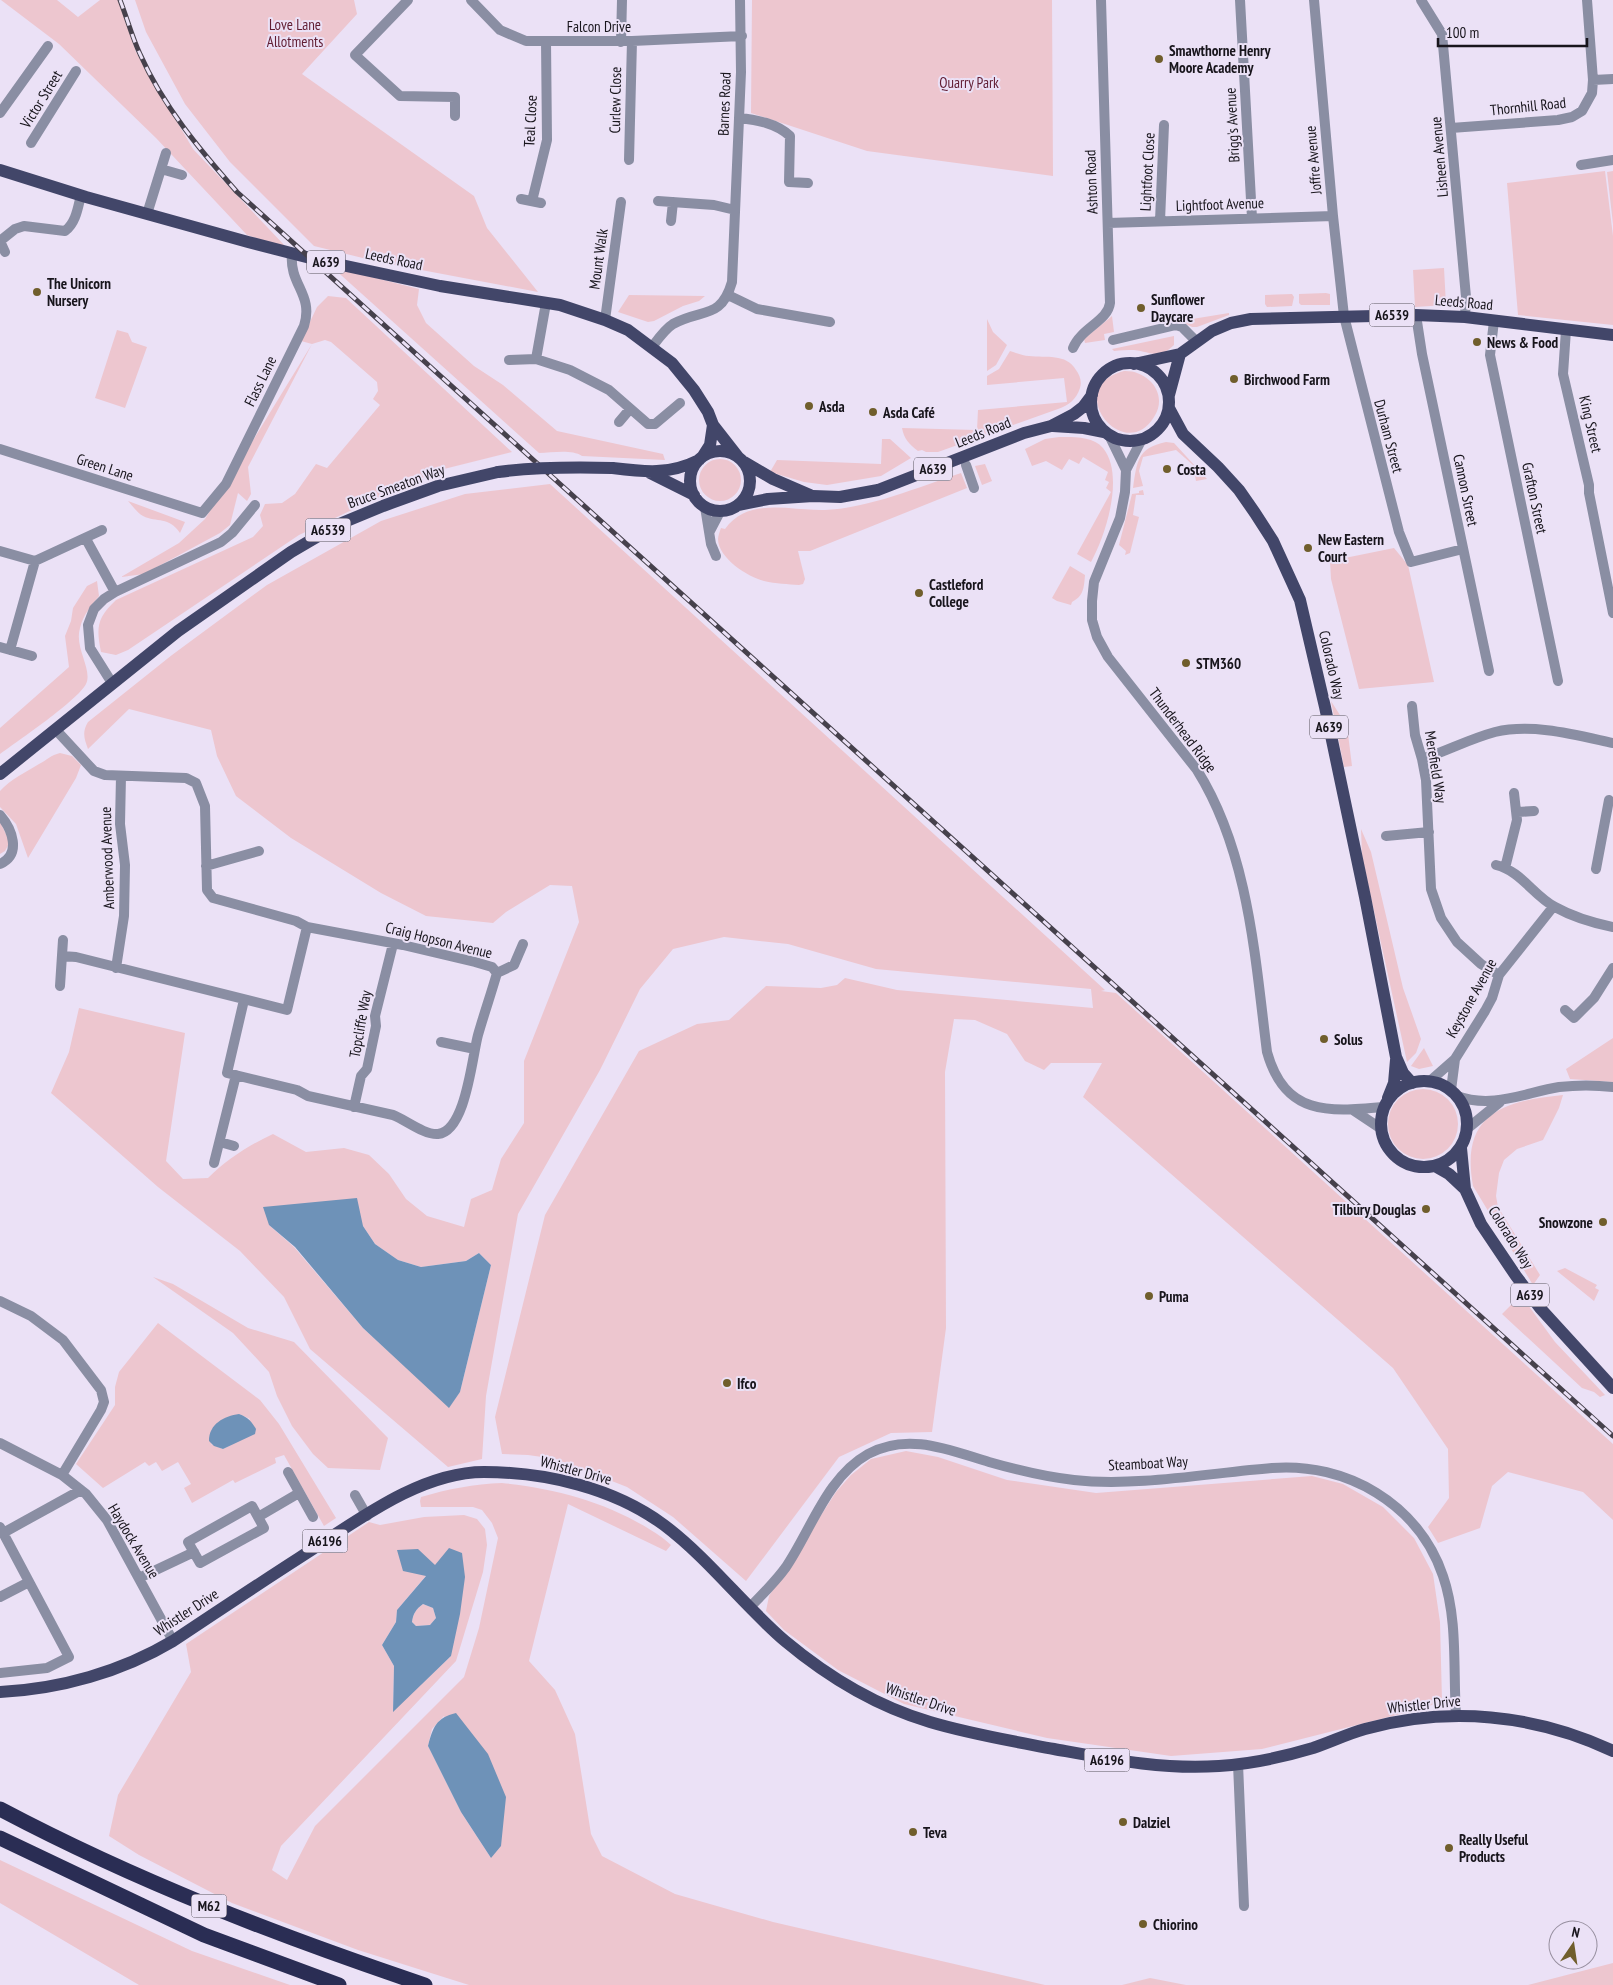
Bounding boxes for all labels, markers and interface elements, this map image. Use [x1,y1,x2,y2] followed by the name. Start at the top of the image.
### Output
[267,15,323,51] park label: Love Lane Allotments
[1438,15,1587,47] scale bar
[567,17,631,36] street label: Falcon Drive
[1446,23,1479,42] text: 100 m
[1169,41,1271,77] place label: Smawthorne Henry Moore Academy
[1153,53,1165,65] marker: Smawthorne Henry Moore Academy
[605,66,625,134] street label: Curlew Close
[15,67,66,132] street label: Victor Street
[713,72,735,136] street label: Barnes Road
[939,73,999,92] park label: Quarry Park
[1221,87,1243,163] street label: Brigg's Avenue
[1489,93,1567,119] street label: Thornhill Road
[519,94,541,148] street label: Teal Close
[1426,116,1452,198] street label: Lisheen Avenue
[1301,125,1326,196] street label: Joffre Avenue
[1135,132,1159,212] street label: Lightfoot Close
[1080,149,1102,215] street label: Ashton Road
[1176,193,1264,215] street label: Lightfoot Avenue
[584,227,612,291] street label: Mount Walk
[364,244,424,274] street label: Leeds Road
[307,250,345,274] road number: A639
[47,274,111,310] place label: The Unicorn Nursery
[31,286,43,298] marker: The Unicorn Nursery
[1151,290,1205,326] place label: Sunflower Daycare
[1434,290,1494,314] street label: Leeds Road
[1135,302,1147,314] marker: Sunflower Daycare
[1370,304,1414,326] road number: A6539
[1487,333,1559,352] place label: News & Food
[1471,336,1483,348] marker: News & Food
[240,353,280,409] street label: Flass Lane
[1244,370,1330,389] place label: Birchwood Farm
[1228,373,1240,385] marker: Birchwood Farm
[1575,394,1607,454] street label: King Street
[818,397,845,416] place label: Asda
[1370,397,1408,475] street label: Durham Street
[803,400,815,412] marker: Asda
[882,403,935,422] place label: Asda Café
[867,406,879,418] marker: Asda Café
[952,412,1014,452] street label: Leeds Road
[74,449,136,485] street label: Green Lane
[1449,452,1483,528] street label: Cannon Street
[914,458,952,480] road number: A639
[345,460,447,512] street label: Bruce Smeaton Way
[1177,460,1206,479] place label: Costa
[1518,461,1552,535] street label: Grafton Street
[1161,463,1173,475] marker: Costa
[306,518,350,542] road number: A6539
[1318,530,1384,566] place label: New Eastern Court
[1302,542,1314,554] marker: New Eastern Court
[929,575,984,611] place label: Castleford College
[913,587,925,599] marker: Castleford College
[1315,629,1349,702] street label: Colorado Way
[1196,654,1241,673] place label: STM360
[1180,657,1192,669] marker: STM360
[1145,684,1221,776] street label: Thunderhead Ridge
[1310,716,1348,739] road number: A639
[1421,729,1451,805] street label: Merefield Way
[96,806,118,910] street label: Amberwood Avenue
[384,918,494,962] street label: Craig Hopson Avenue
[1441,955,1501,1041] street label: Keystone Avenue
[345,988,375,1059] street label: Topcliffe Way
[1334,1030,1363,1049] place label: Solus
[1318,1033,1330,1045] marker: Solus
[1332,1200,1416,1219] place label: Tilbury Douglas
[1484,1202,1538,1272] street label: Colorado Way
[1420,1203,1432,1215] marker: Tilbury Douglas
[1539,1213,1593,1232] place label: Snowzone
[1597,1216,1609,1228] marker: Snowzone
[1511,1284,1549,1306] road number: A639
[1159,1287,1189,1306] place label: Puma
[1143,1290,1155,1302] marker: Puma
[737,1374,757,1393] place label: Ifco
[721,1377,733,1389] marker: Ifco
[538,1451,614,1489] street label: Whistler Drive
[1108,1451,1189,1475] street label: Steamboat Way
[104,1500,164,1582] street label: Haydock Avenue
[302,1530,348,1552] road number: A6196
[150,1584,222,1640] street label: Whistler Drive
[883,1678,959,1720] street label: Whistler Drive
[1387,1691,1461,1717] street label: Whistler Drive
[1084,1748,1130,1772] road number: A6196
[1133,1813,1170,1832] place label: Dalziel
[1117,1816,1129,1828] marker: Dalziel
[923,1823,947,1842] place label: Teva
[907,1826,919,1838] marker: Teva
[1459,1830,1529,1866] place label: Really Useful Products
[1443,1842,1455,1854] marker: Really Useful Products
[192,1894,226,1918] road number: M62
[1153,1915,1198,1934] place label: Chiorino
[1137,1918,1149,1930] marker: Chiorino
[1548,1920,1598,1970] north arrow
[1570,1923,1582,1942] text: N

